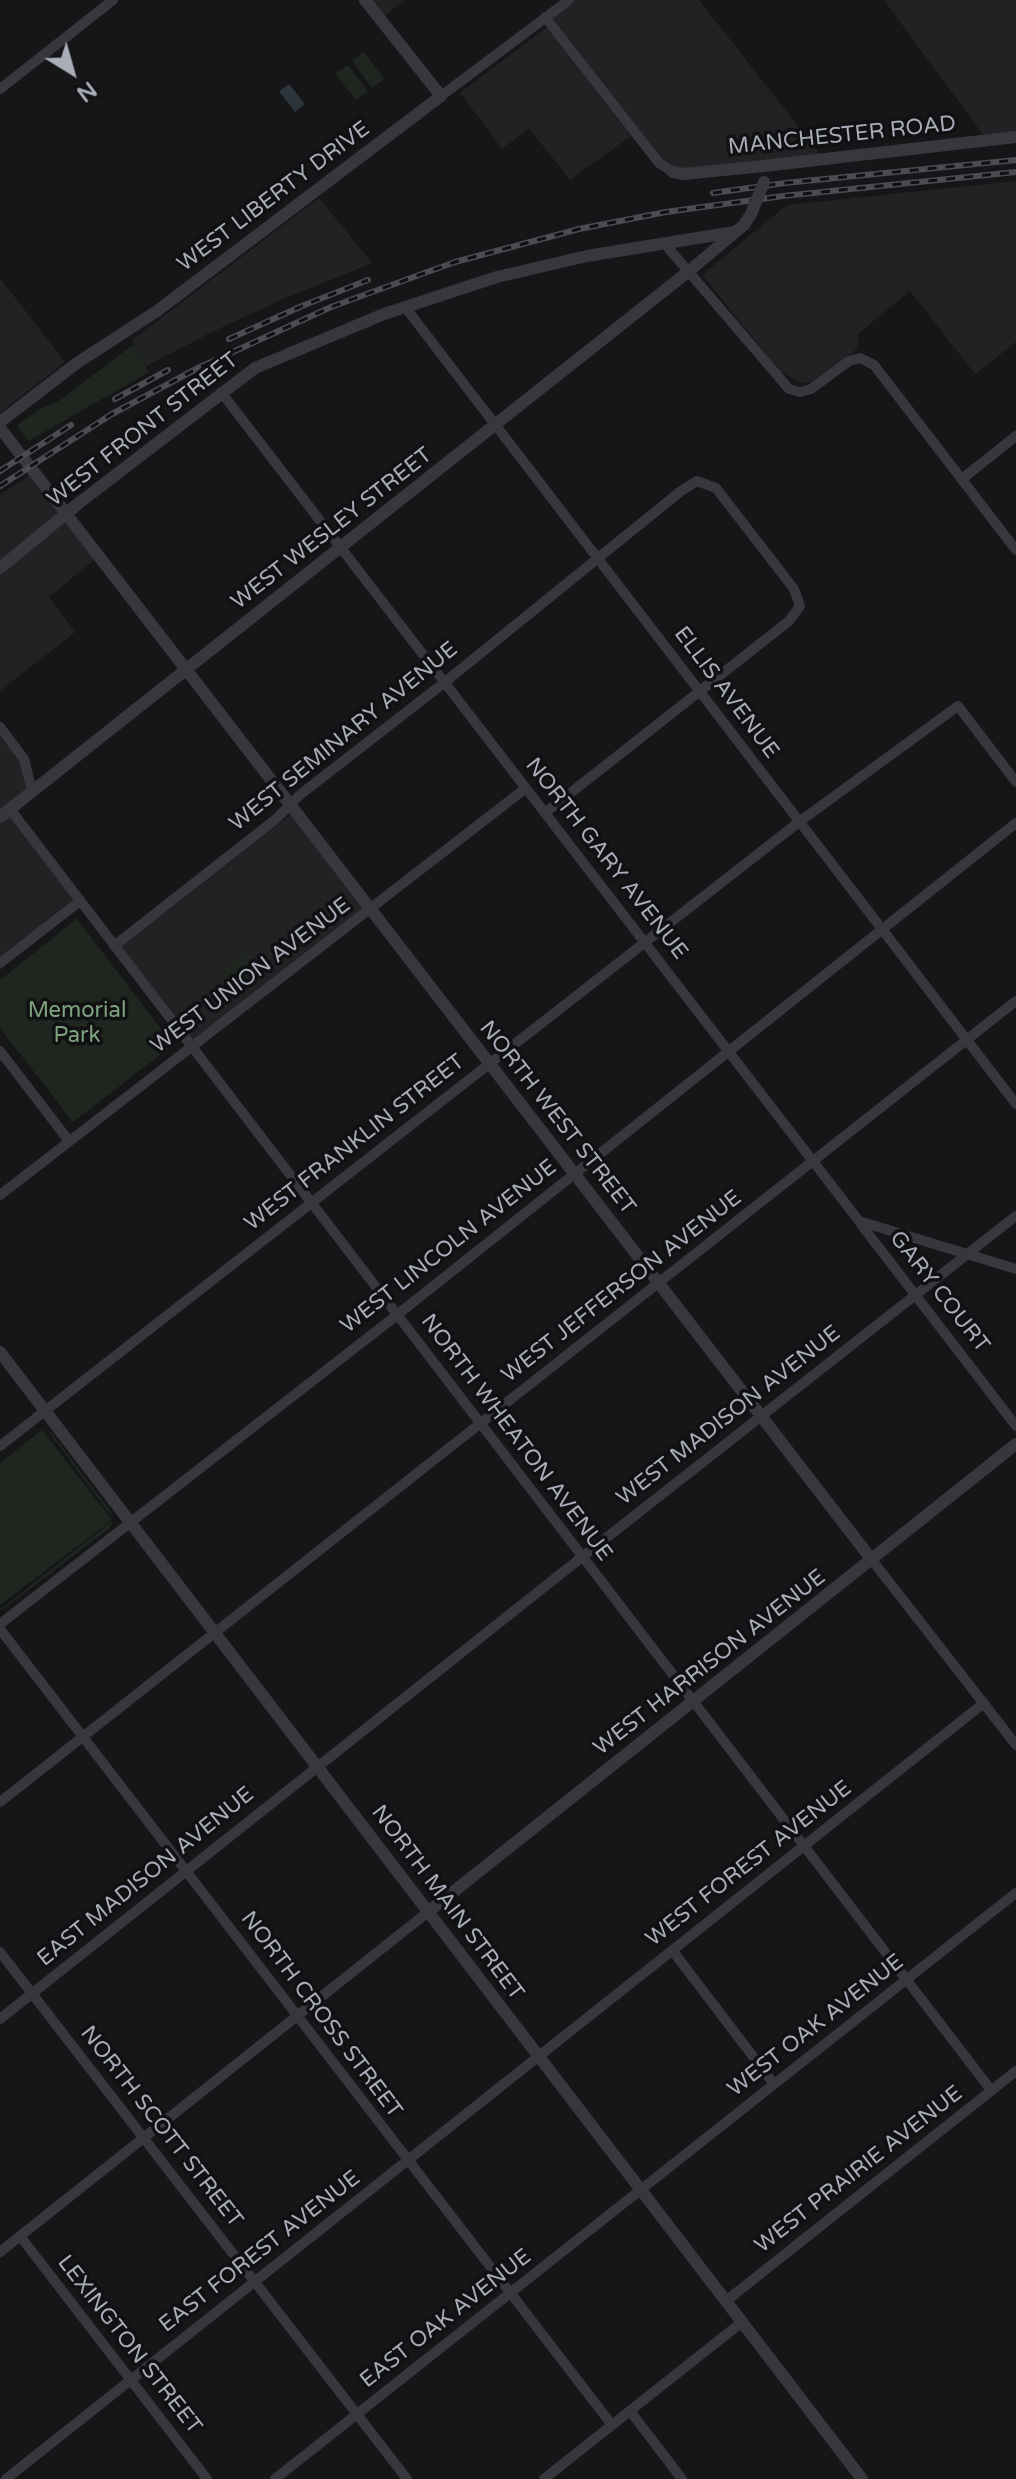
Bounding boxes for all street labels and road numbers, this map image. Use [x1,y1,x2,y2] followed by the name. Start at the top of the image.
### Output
[727,111,957,161] street label: MANCHESTER ROAD
[173,116,375,278] street label: WEST LIBERTY DRIVE
[42,347,244,513] street label: WEST FRONT STREET
[226,442,438,616] street label: WEST WESLEY STREET
[668,622,784,764] street label: ELLIS AVENUE
[225,637,463,837] street label: WEST SEMINARY AVENUE
[519,753,693,965] street label: NORTH GARY AVENUE
[146,892,356,1060] street label: WEST UNION AVENUE
[473,1016,641,1220] street label: NORTH WEST STREET
[240,1049,470,1237] street label: WEST FRANKLIN STREET
[336,1155,562,1339] street label: WEST LINCOLN AVENUE
[497,1185,747,1389] street label: WEST JEFFERSON AVENUE
[883,1226,995,1358] street label: GARY COURT
[415,1309,617,1567] street label: NORTH WHEATON AVENUE
[612,1320,846,1512] street label: WEST MADISON AVENUE
[589,1564,831,1762] street label: WEST HARRISON AVENUE
[641,1776,857,1952] street label: WEST FOREST AVENUE
[33,1782,259,1972] street label: EAST MADISON AVENUE
[365,1800,529,2006] street label: NORTH MAIN STREET
[235,1906,407,2124] street label: NORTH CROSS STREET
[723,1949,909,2103] street label: WEST OAK AVENUE
[74,2021,248,2233] street label: NORTH SCOTT STREET
[750,2081,968,2259] street label: WEST PRAIRIE AVENUE
[154,2165,366,2339] street label: EAST FOREST AVENUE
[355,2244,537,2394] street label: EAST OAK AVENUE
[51,2250,207,2440] street label: LEXINGTON STREET

